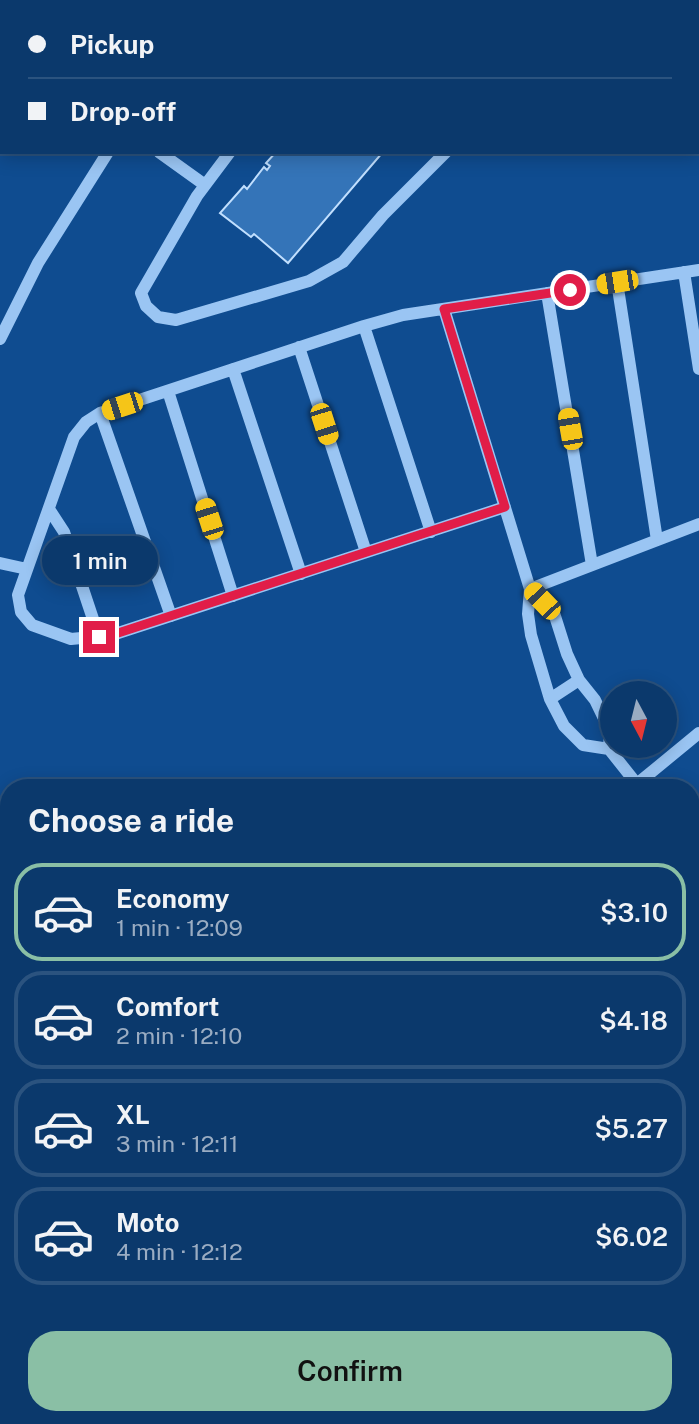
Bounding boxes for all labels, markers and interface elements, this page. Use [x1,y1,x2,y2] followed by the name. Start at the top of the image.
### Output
[70,29,154,60] text: Pickup
[70,96,176,127] text: Drop-off
[595,268,640,296] car
[554,274,586,306] route start
[99,390,146,422] car
[308,401,341,447] car
[557,406,584,452] car
[193,496,226,542] car
[41,536,157,584] callout: 1 min
[73,547,127,574] text: 1 min
[520,579,565,623] car
[83,621,115,653] route end
[600,681,677,758] north arrow
[600,681,677,758] map controls
[28,802,234,839] text: Choose a ride
[32,881,95,944] icon: car
[116,883,229,914] text: Economy
[600,897,668,928] text: $3.10
[116,914,243,941] text: 1 min · 12:09
[32,989,95,1052] icon: car
[116,991,219,1022] text: Comfort
[599,1005,668,1036] text: $4.18
[116,1022,242,1049] text: 2 min · 12:10
[32,1097,95,1160] icon: car
[116,1099,150,1130] text: XL
[594,1113,668,1144] text: $5.27
[116,1130,238,1157] text: 3 min · 12:11
[32,1205,95,1268] icon: car
[116,1207,179,1238] text: Moto
[595,1221,668,1252] text: $6.02
[116,1238,243,1265] text: 4 min · 12:12
[28,1331,672,1411] button: Confirm

